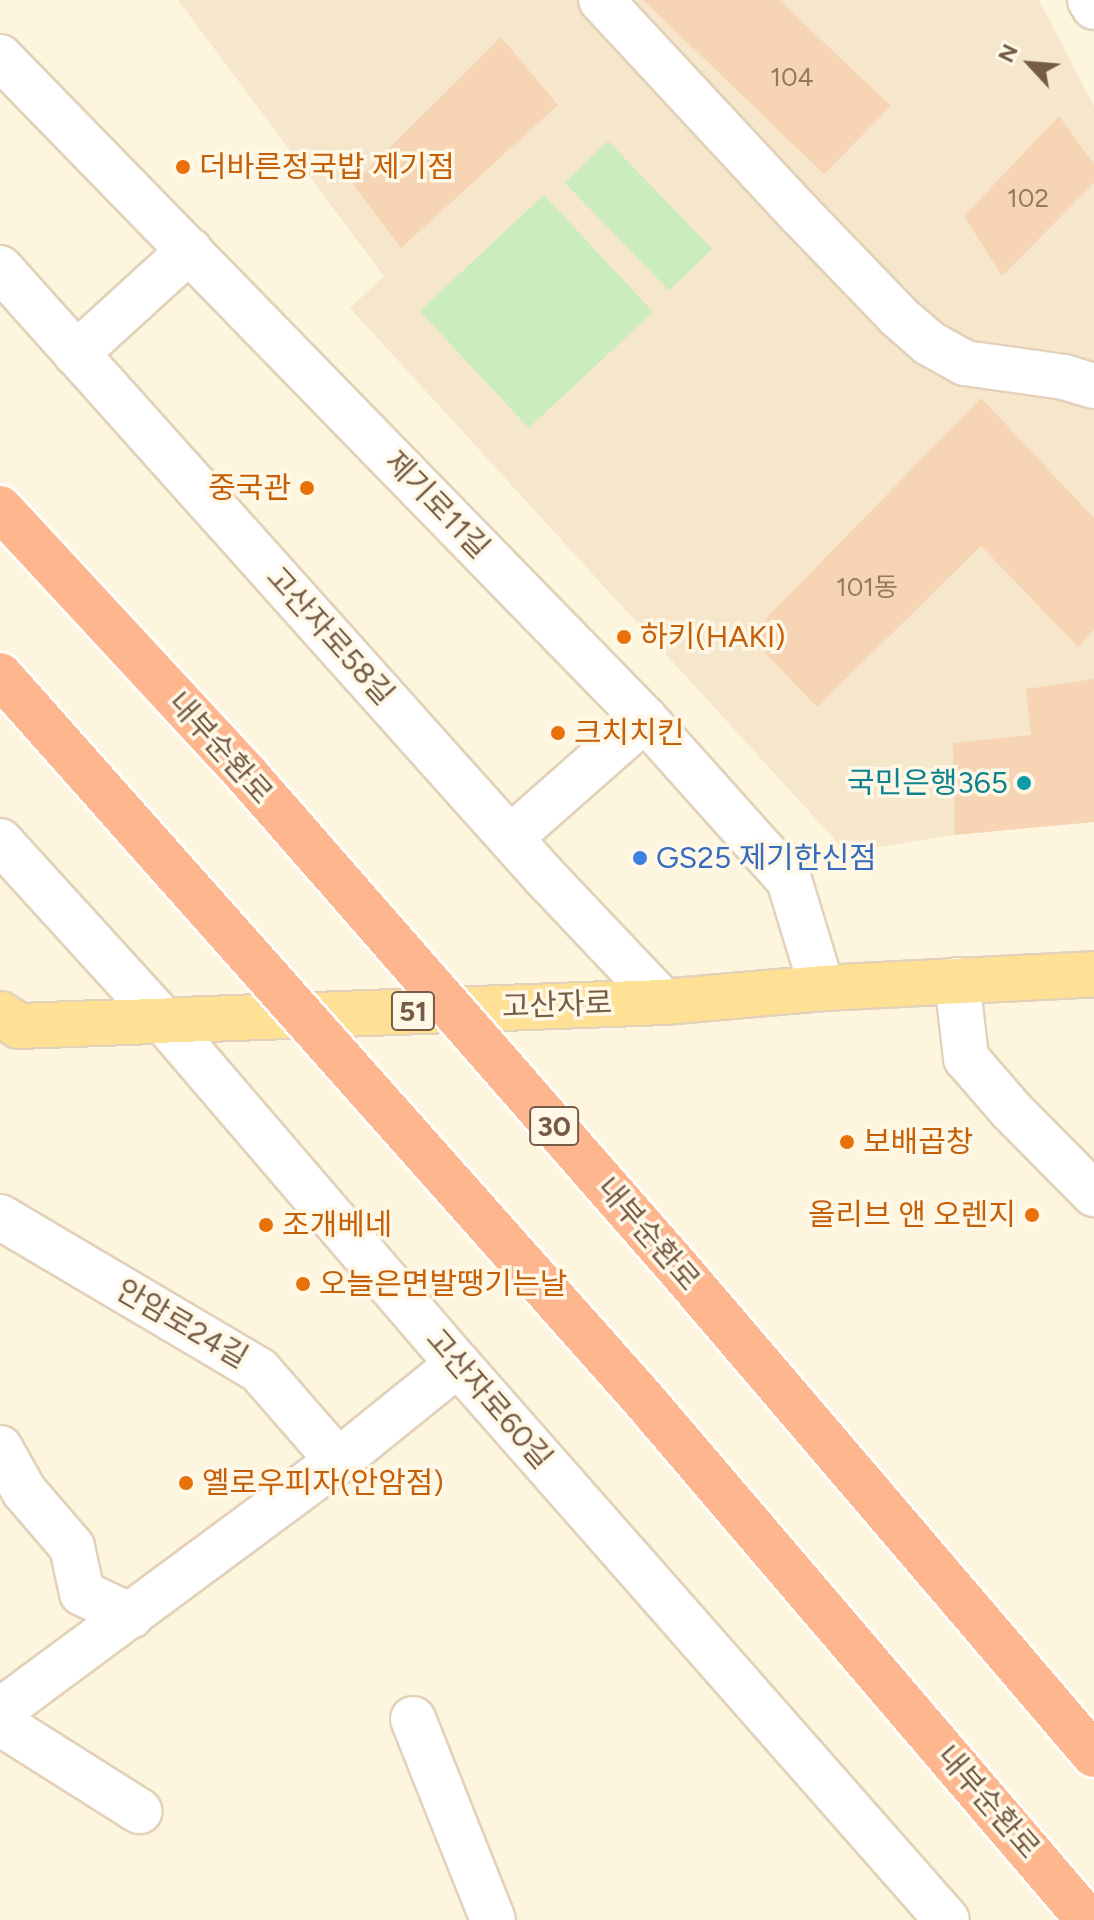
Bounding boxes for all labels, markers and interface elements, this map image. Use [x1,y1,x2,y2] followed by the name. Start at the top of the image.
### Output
[990,24,1070,104] north arrow
[992,40,1024,67] text: N
[770,62,814,94] house number: 104
[199,149,455,185] place label: 더바른정국밥 제기점
[174,158,192,176] marker: 더바른정국밥 제기점
[1007,183,1049,215] house number: 102
[377,444,497,566] street label: 제기로11길
[208,470,291,506] place label: 중국관
[298,479,316,497] marker: 중국관
[259,559,401,713] street label: 고산자로58길
[836,572,898,604] house number: 101동
[640,619,786,655] place label: 하키(HAKI)
[615,628,633,646] marker: 하키(HAKI)
[160,685,280,811] street label: 내부순환로
[574,715,684,751] place label: 크치치킨
[549,724,567,742] marker: 크치치킨
[847,765,1008,801] place label: 국민은행365
[1015,774,1033,792] marker: 국민은행365
[656,840,877,876] place label: GS25 제기한신점
[631,849,649,867] marker: GS25 제기한신점
[501,985,613,1025] street label: 고산자로
[389,987,437,1035] road number: 51
[528,1102,580,1150] road number: 30
[863,1124,973,1160] place label: 보배곱창
[838,1133,856,1151] marker: 보배곱창
[589,1170,707,1298] street label: 내부순환로
[808,1197,1016,1233] place label: 올리브 앤 오렌지
[1023,1206,1041,1224] marker: 올리브 앤 오렌지
[282,1207,392,1243] place label: 조개베네
[257,1216,275,1234] marker: 조개베네
[319,1266,567,1302] place label: 오늘은면발땡기는날
[110,1272,254,1376] street label: 안암로24길
[294,1275,312,1293] marker: 오늘은면발땡기는날
[418,1321,560,1477] street label: 고산자로60길
[202,1465,444,1501] place label: 옐로우피자(안암점)
[177,1474,195,1492] marker: 옐로우피자(안암점)
[929,1738,1047,1866] street label: 내부순환로

